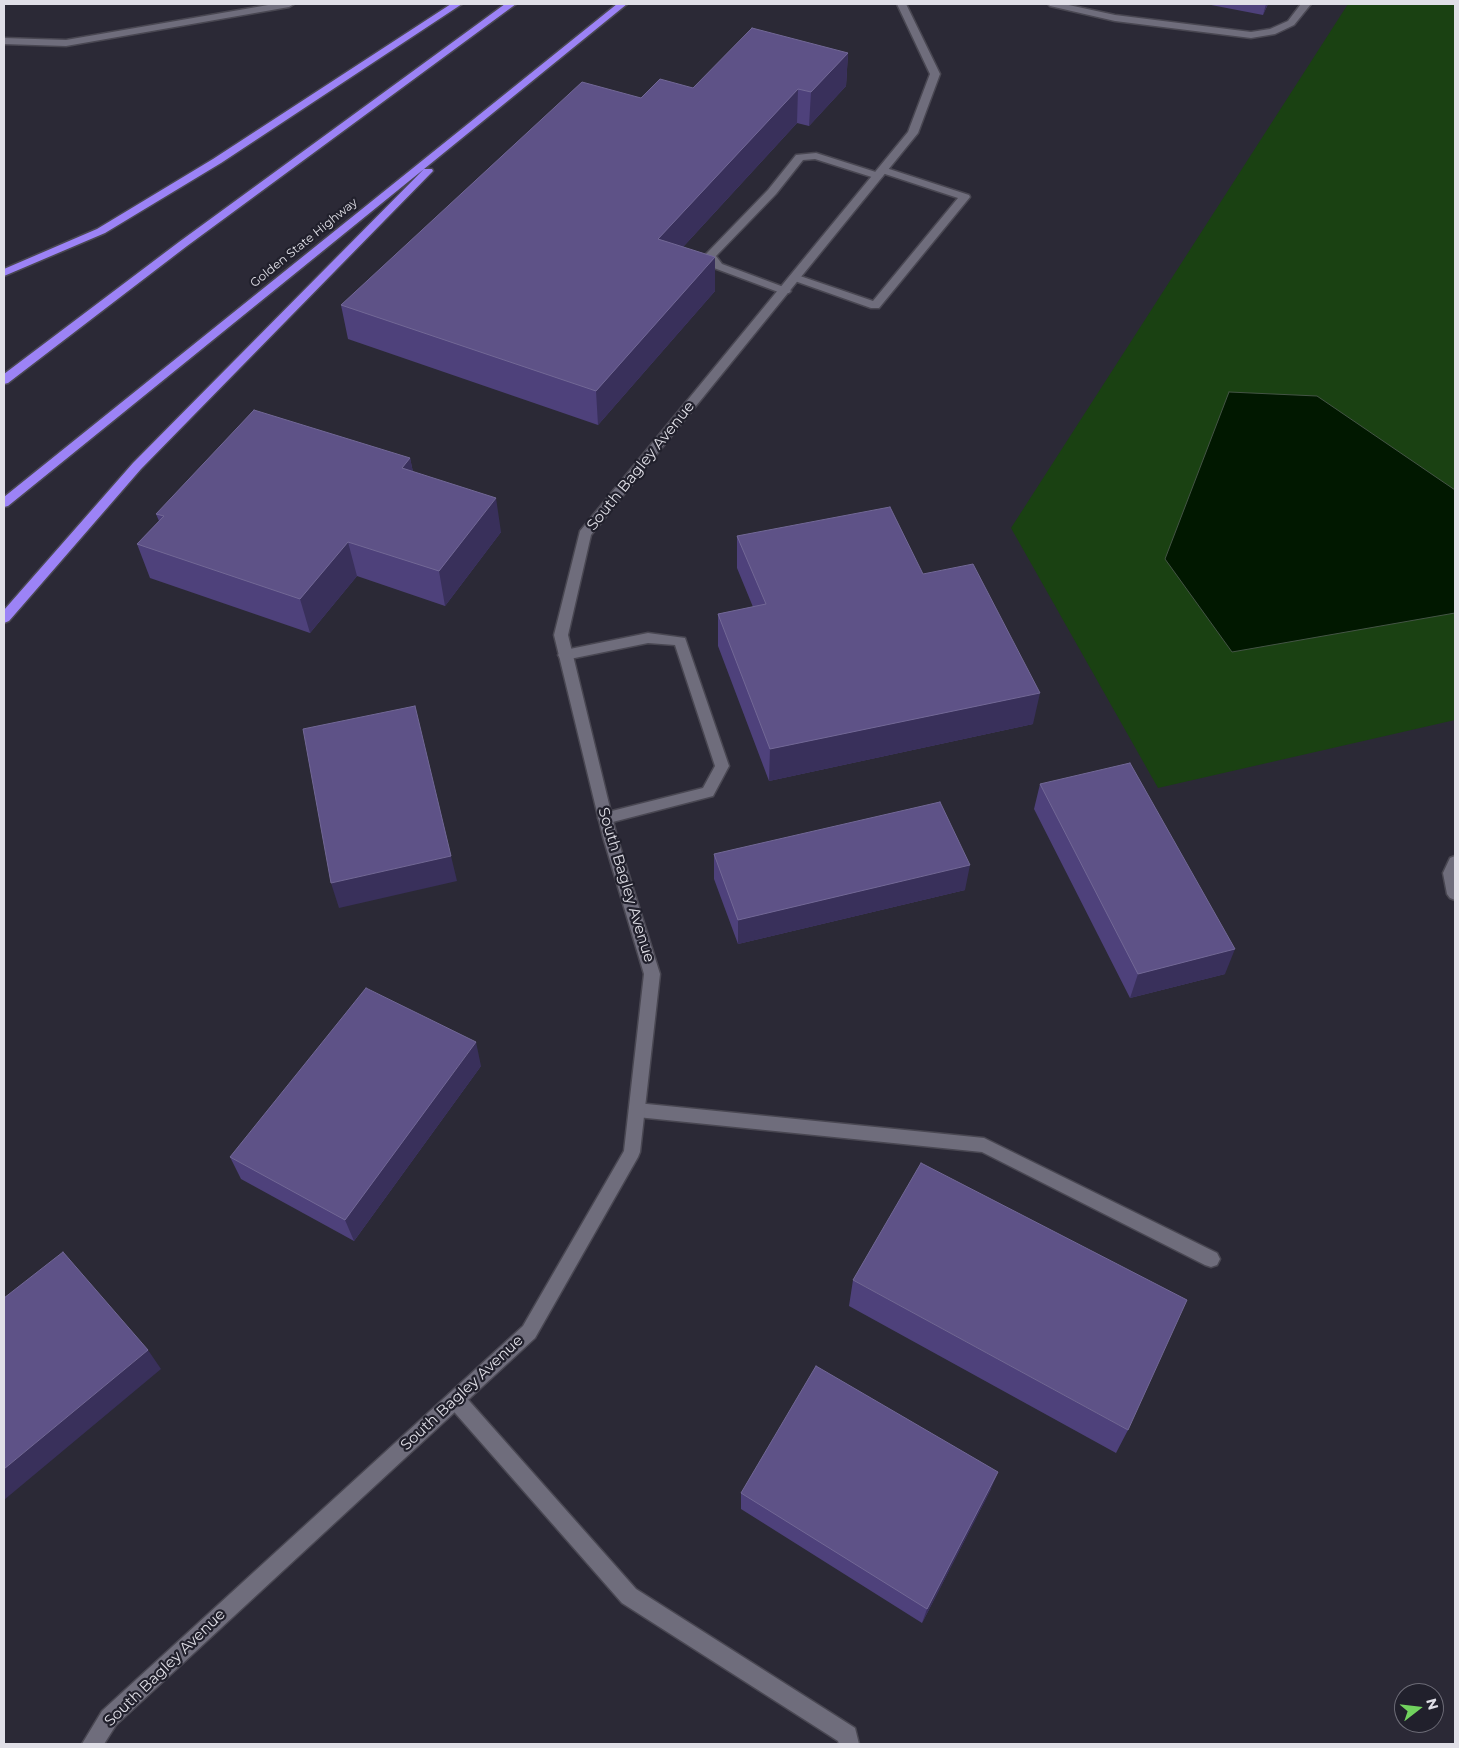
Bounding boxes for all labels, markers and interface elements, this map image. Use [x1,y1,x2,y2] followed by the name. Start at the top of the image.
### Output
[248,195,360,291] street label: Golden State Highway
[583,398,699,534] street label: South Bagley Avenue
[594,805,658,965] street label: South Bagley Avenue
[397,1332,527,1454] street label: South Bagley Avenue
[101,1606,229,1730] street label: South Bagley Avenue
[1394,1683,1444,1733] north arrow
[1422,1696,1443,1712] text: N

